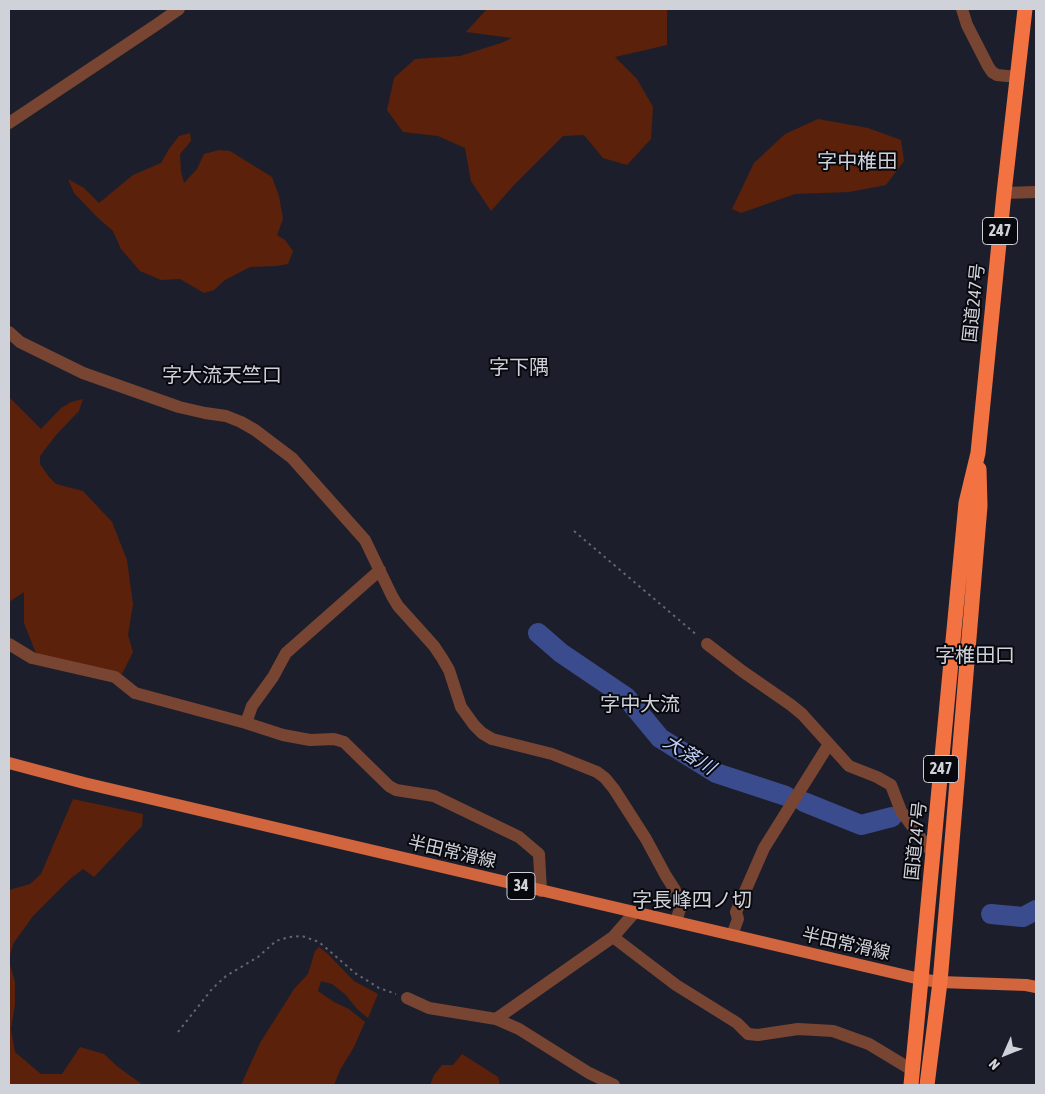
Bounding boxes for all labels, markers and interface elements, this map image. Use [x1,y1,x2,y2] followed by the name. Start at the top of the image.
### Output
[817,150,897,174] district label: 字中椎田
[982,218,1018,245] road number: 247
[959,262,989,344] street label: 国道247号
[489,356,549,380] district label: 字下隅
[162,364,282,388] district label: 字大流天竺口
[935,644,1015,668] district label: 字椎田口
[600,693,680,717] district label: 字中大流
[659,730,719,780] water label: 大落川
[924,756,958,782] road number: 247
[901,800,931,882] street label: 国道247号
[406,831,498,873] street label: 半田常滑線
[507,872,535,899] road number: 34
[632,889,752,913] district label: 字長峰四ノ切
[800,923,892,965] street label: 半田常滑線
[980,1029,1030,1079] north arrow
[986,1056,1003,1073] text: N

